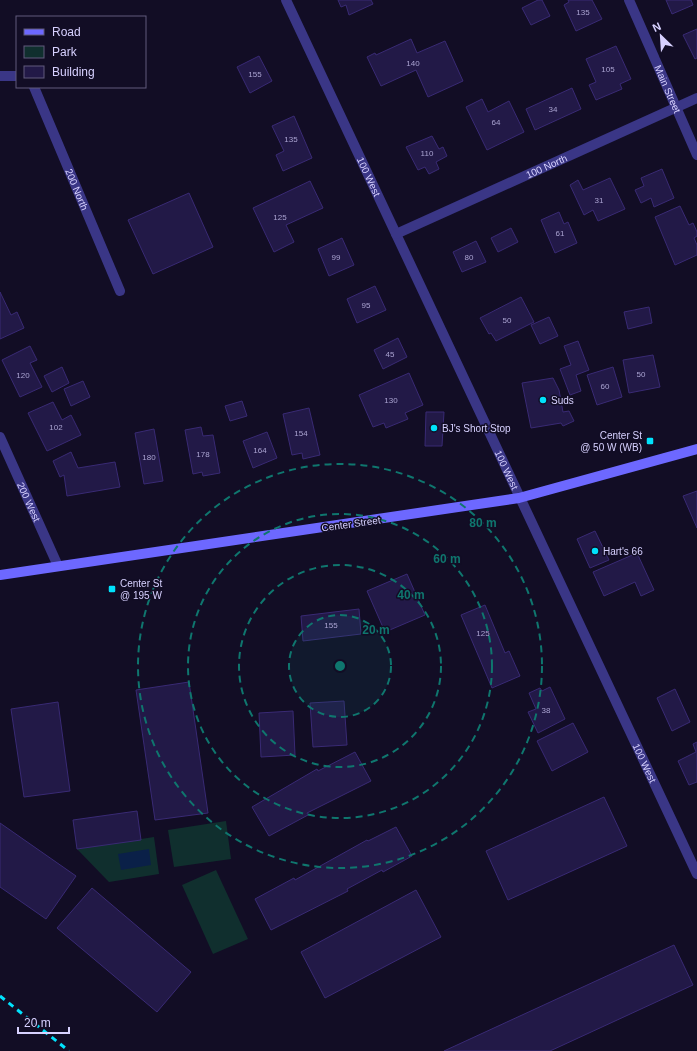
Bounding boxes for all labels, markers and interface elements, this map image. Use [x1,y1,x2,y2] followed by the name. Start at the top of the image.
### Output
[576,8,590,17] house number: 135
[16,16,146,88] legend
[641,16,681,56] north arrow
[651,20,663,34] text: N
[52,25,81,39] text: Road
[52,45,78,59] text: Park
[406,59,420,68] house number: 140
[653,63,683,115] street label: Main Street
[52,65,95,79] text: Building
[601,65,615,74] house number: 105
[248,70,262,79] house number: 155
[549,105,558,114] house number: 34
[492,118,501,127] house number: 64
[284,135,298,144] house number: 135
[421,149,434,158] house number: 110
[524,152,569,180] street label: 100 North
[355,155,383,198] street label: 100 West
[64,167,91,212] street label: 200 North
[595,196,604,205] house number: 31
[273,213,287,222] house number: 125
[556,229,565,238] house number: 61
[332,253,341,262] house number: 99
[465,253,474,262] house number: 80
[362,301,371,310] house number: 95
[503,316,512,325] house number: 50
[386,350,395,359] house number: 45
[637,370,646,379] house number: 50
[16,371,30,380] house number: 120
[601,382,610,391] house number: 60
[538,395,548,405] marker: Suds
[551,395,574,406] place label: Suds
[384,396,398,405] house number: 130
[49,423,63,432] house number: 102
[429,423,439,433] marker: BJ's Short Stop
[442,423,511,434] place label: BJ's Short Stop
[294,429,308,438] house number: 154
[580,430,642,453] place label: Center St @ 50 W (WB)
[645,436,655,446] marker: Center St @ 50 W (WB)
[253,446,267,455] house number: 164
[493,448,521,491] street label: 100 West
[196,450,210,459] house number: 178
[142,453,156,462] house number: 180
[15,480,43,523] street label: 200 West
[321,514,381,534] street label: Center Street
[469,516,497,530] text: 80 m
[590,546,600,556] marker: Hart's 66
[603,546,643,557] place label: Hart's 66
[433,552,461,566] text: 60 m
[120,578,162,601] place label: Center St @ 195 W
[107,584,117,594] marker: Center St @ 195 W
[397,588,425,602] text: 40 m
[324,621,338,630] house number: 155
[362,623,390,637] text: 20 m
[476,629,490,638] house number: 125
[333,659,347,673] centre of rings
[542,706,551,715] house number: 38
[631,741,659,784] street label: 100 West
[18,1009,69,1035] scale bar
[24,1016,51,1030] text: 20 m

